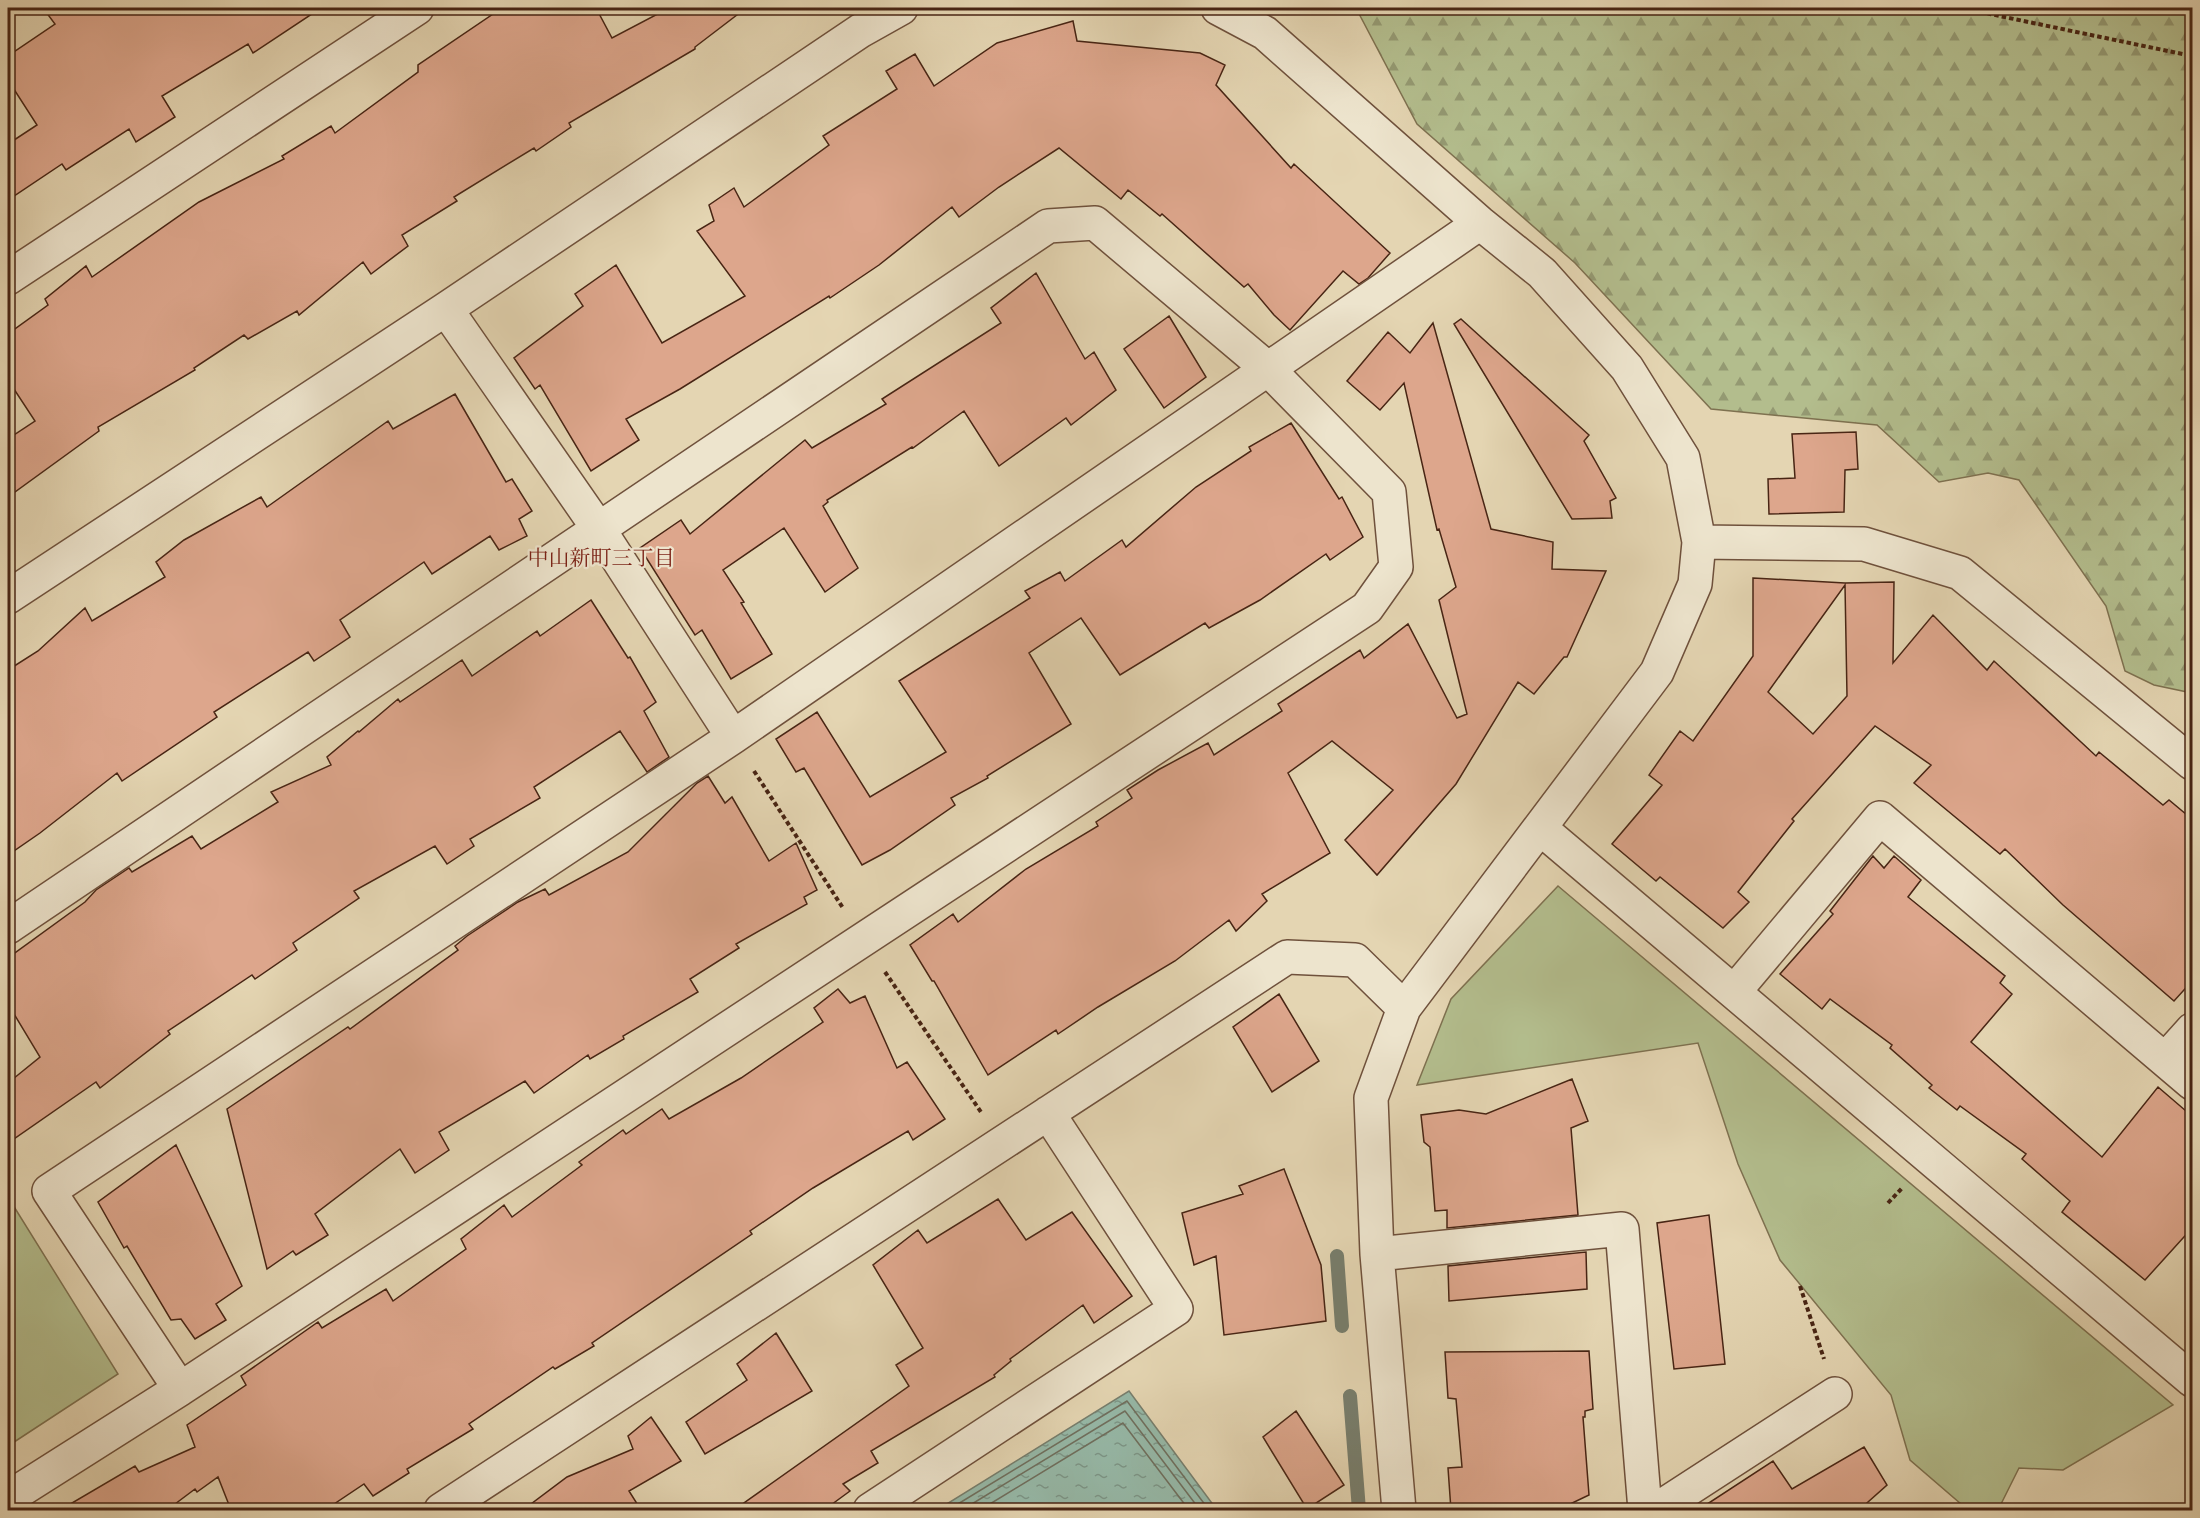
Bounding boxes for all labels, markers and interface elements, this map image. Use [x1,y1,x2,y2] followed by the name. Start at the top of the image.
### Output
[528,546,675,570] district label: 中山新町三丁目

